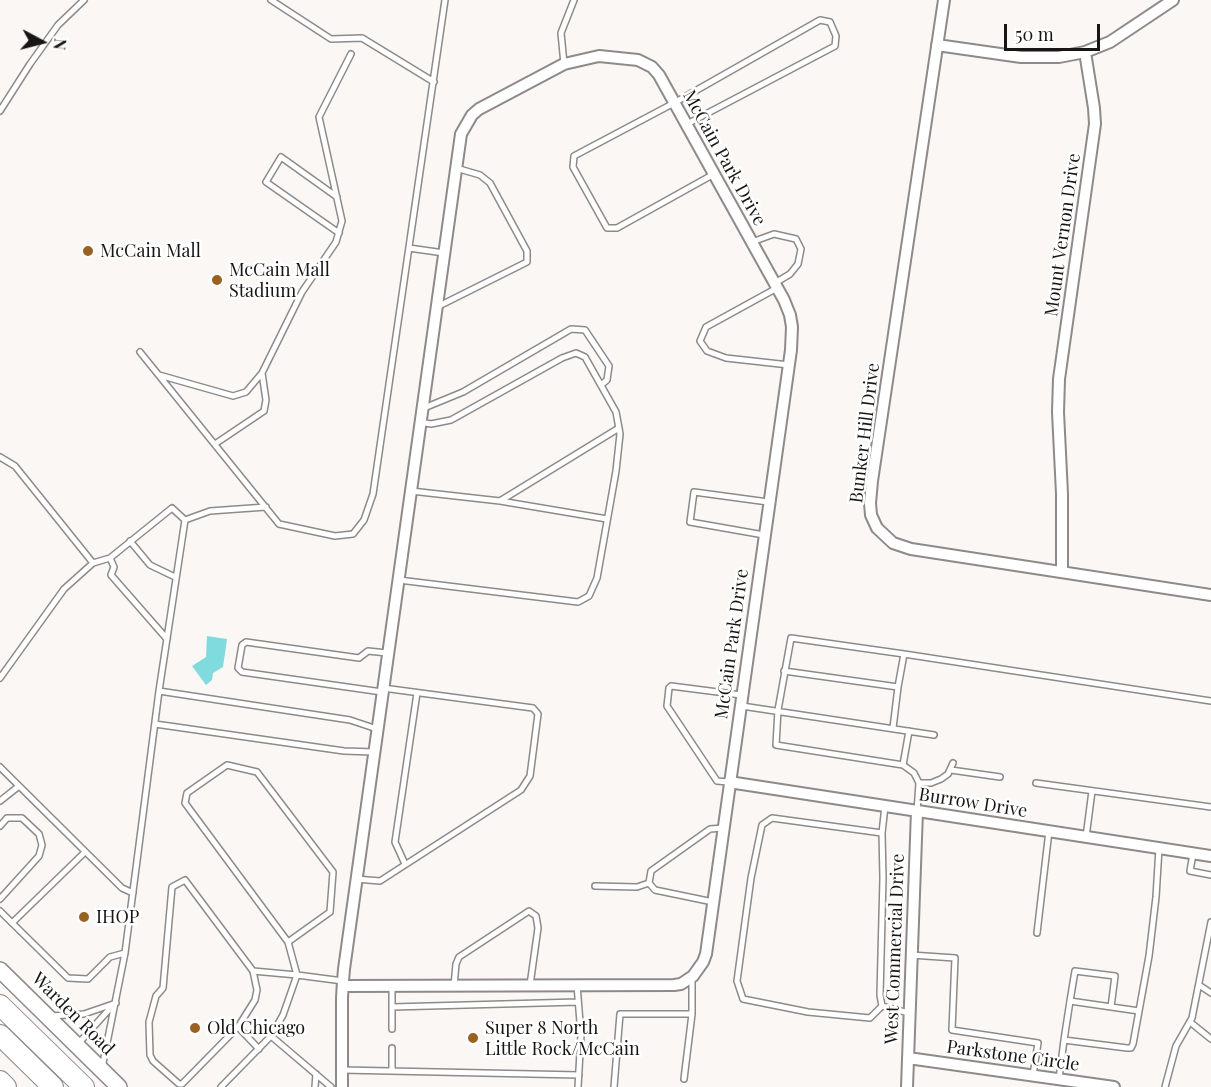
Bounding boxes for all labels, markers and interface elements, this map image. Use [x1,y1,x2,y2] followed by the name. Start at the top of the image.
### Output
[12,12,72,72] north arrow
[1007,12,1103,50] scale bar
[1015,22,1054,46] text: 50 m
[49,37,71,51] text: N
[678,87,770,229] street label: McCain Park Drive
[1041,152,1085,318] street label: Mount Vernon Drive
[100,240,201,262] place label: McCain Mall
[81,244,95,258] marker: McCain Mall
[229,259,330,302] place label: McCain Mall Stadium
[210,273,224,287] marker: McCain Mall Stadium
[846,362,884,504] street label: Bunker Hill Drive
[711,568,753,720] street label: McCain Park Drive
[917,784,1029,822] street label: Burrow Drive
[881,853,909,1045] street label: West Commercial Drive
[96,906,139,928] place label: IHOP
[77,910,91,924] marker: IHOP
[27,968,119,1060] street label: Warden Road
[207,1017,305,1039] place label: Old Chicago
[485,1017,640,1060] place label: Super 8 North Little Rock/McCain
[188,1021,202,1035] marker: Old Chicago
[466,1031,480,1045] marker: Super 8 North Little Rock/McCain
[945,1036,1081,1076] street label: Parkstone Circle

